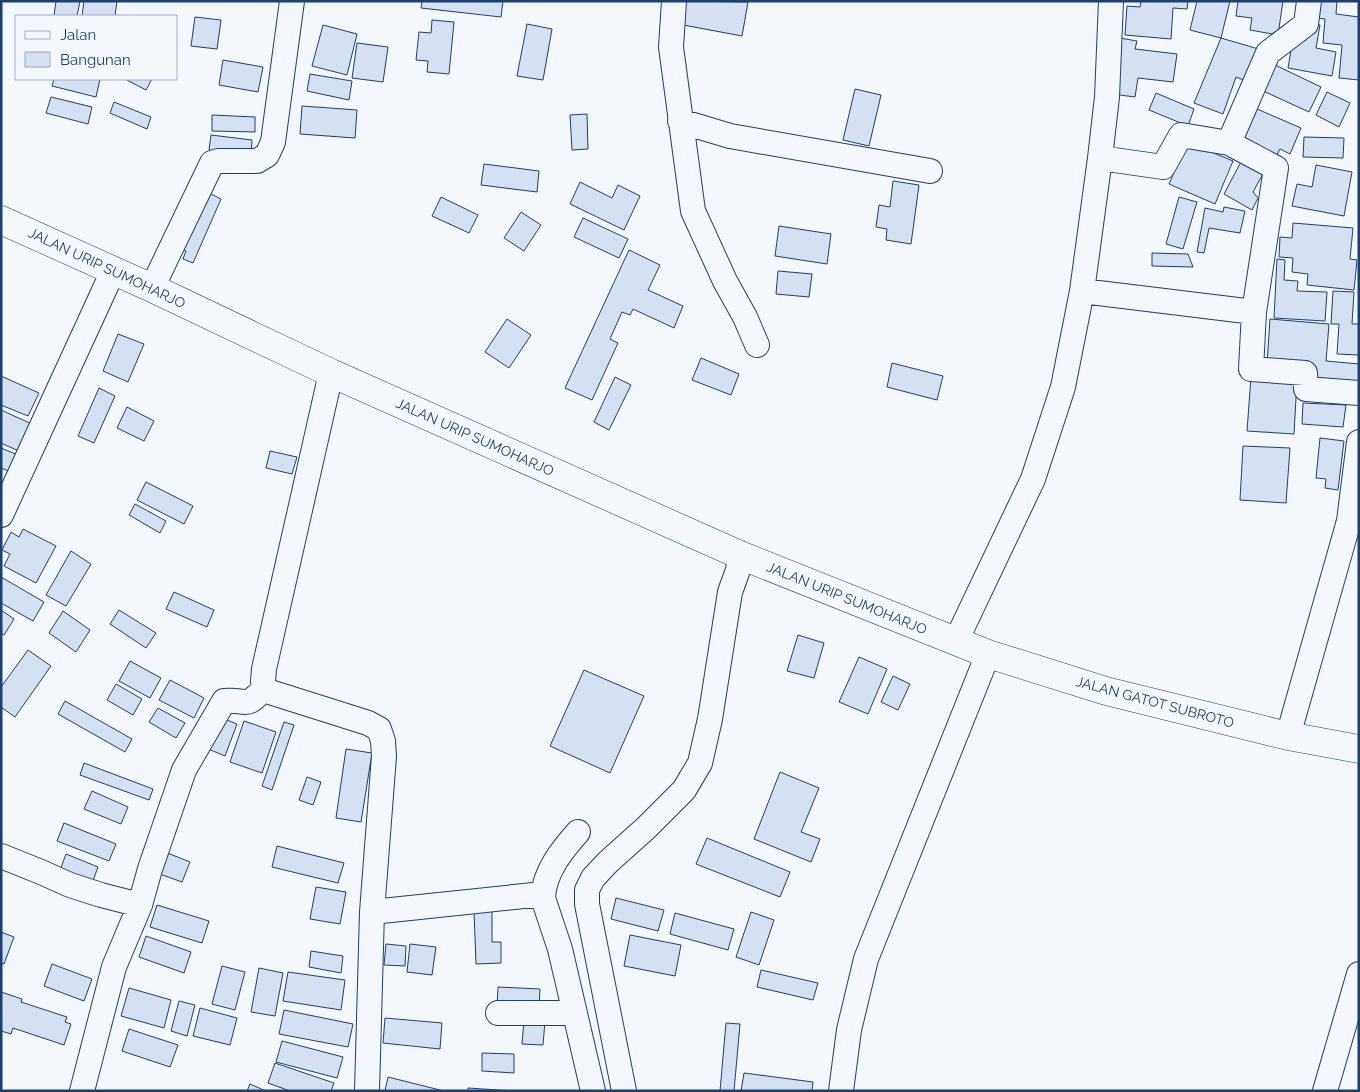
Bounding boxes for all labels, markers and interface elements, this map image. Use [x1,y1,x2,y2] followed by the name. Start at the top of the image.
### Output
[15,15,178,80] legend
[60,26,96,44] text: Jalan
[60,51,131,69] text: Bangunan
[26,225,188,311] street label: JALAN URIP SUMOHARJO
[394,395,556,479] street label: JALAN URIP SUMOHARJO
[765,559,929,637] street label: JALAN URIP SUMOHARJO
[1074,673,1236,731] street label: JALAN GATOT SUBROTO

